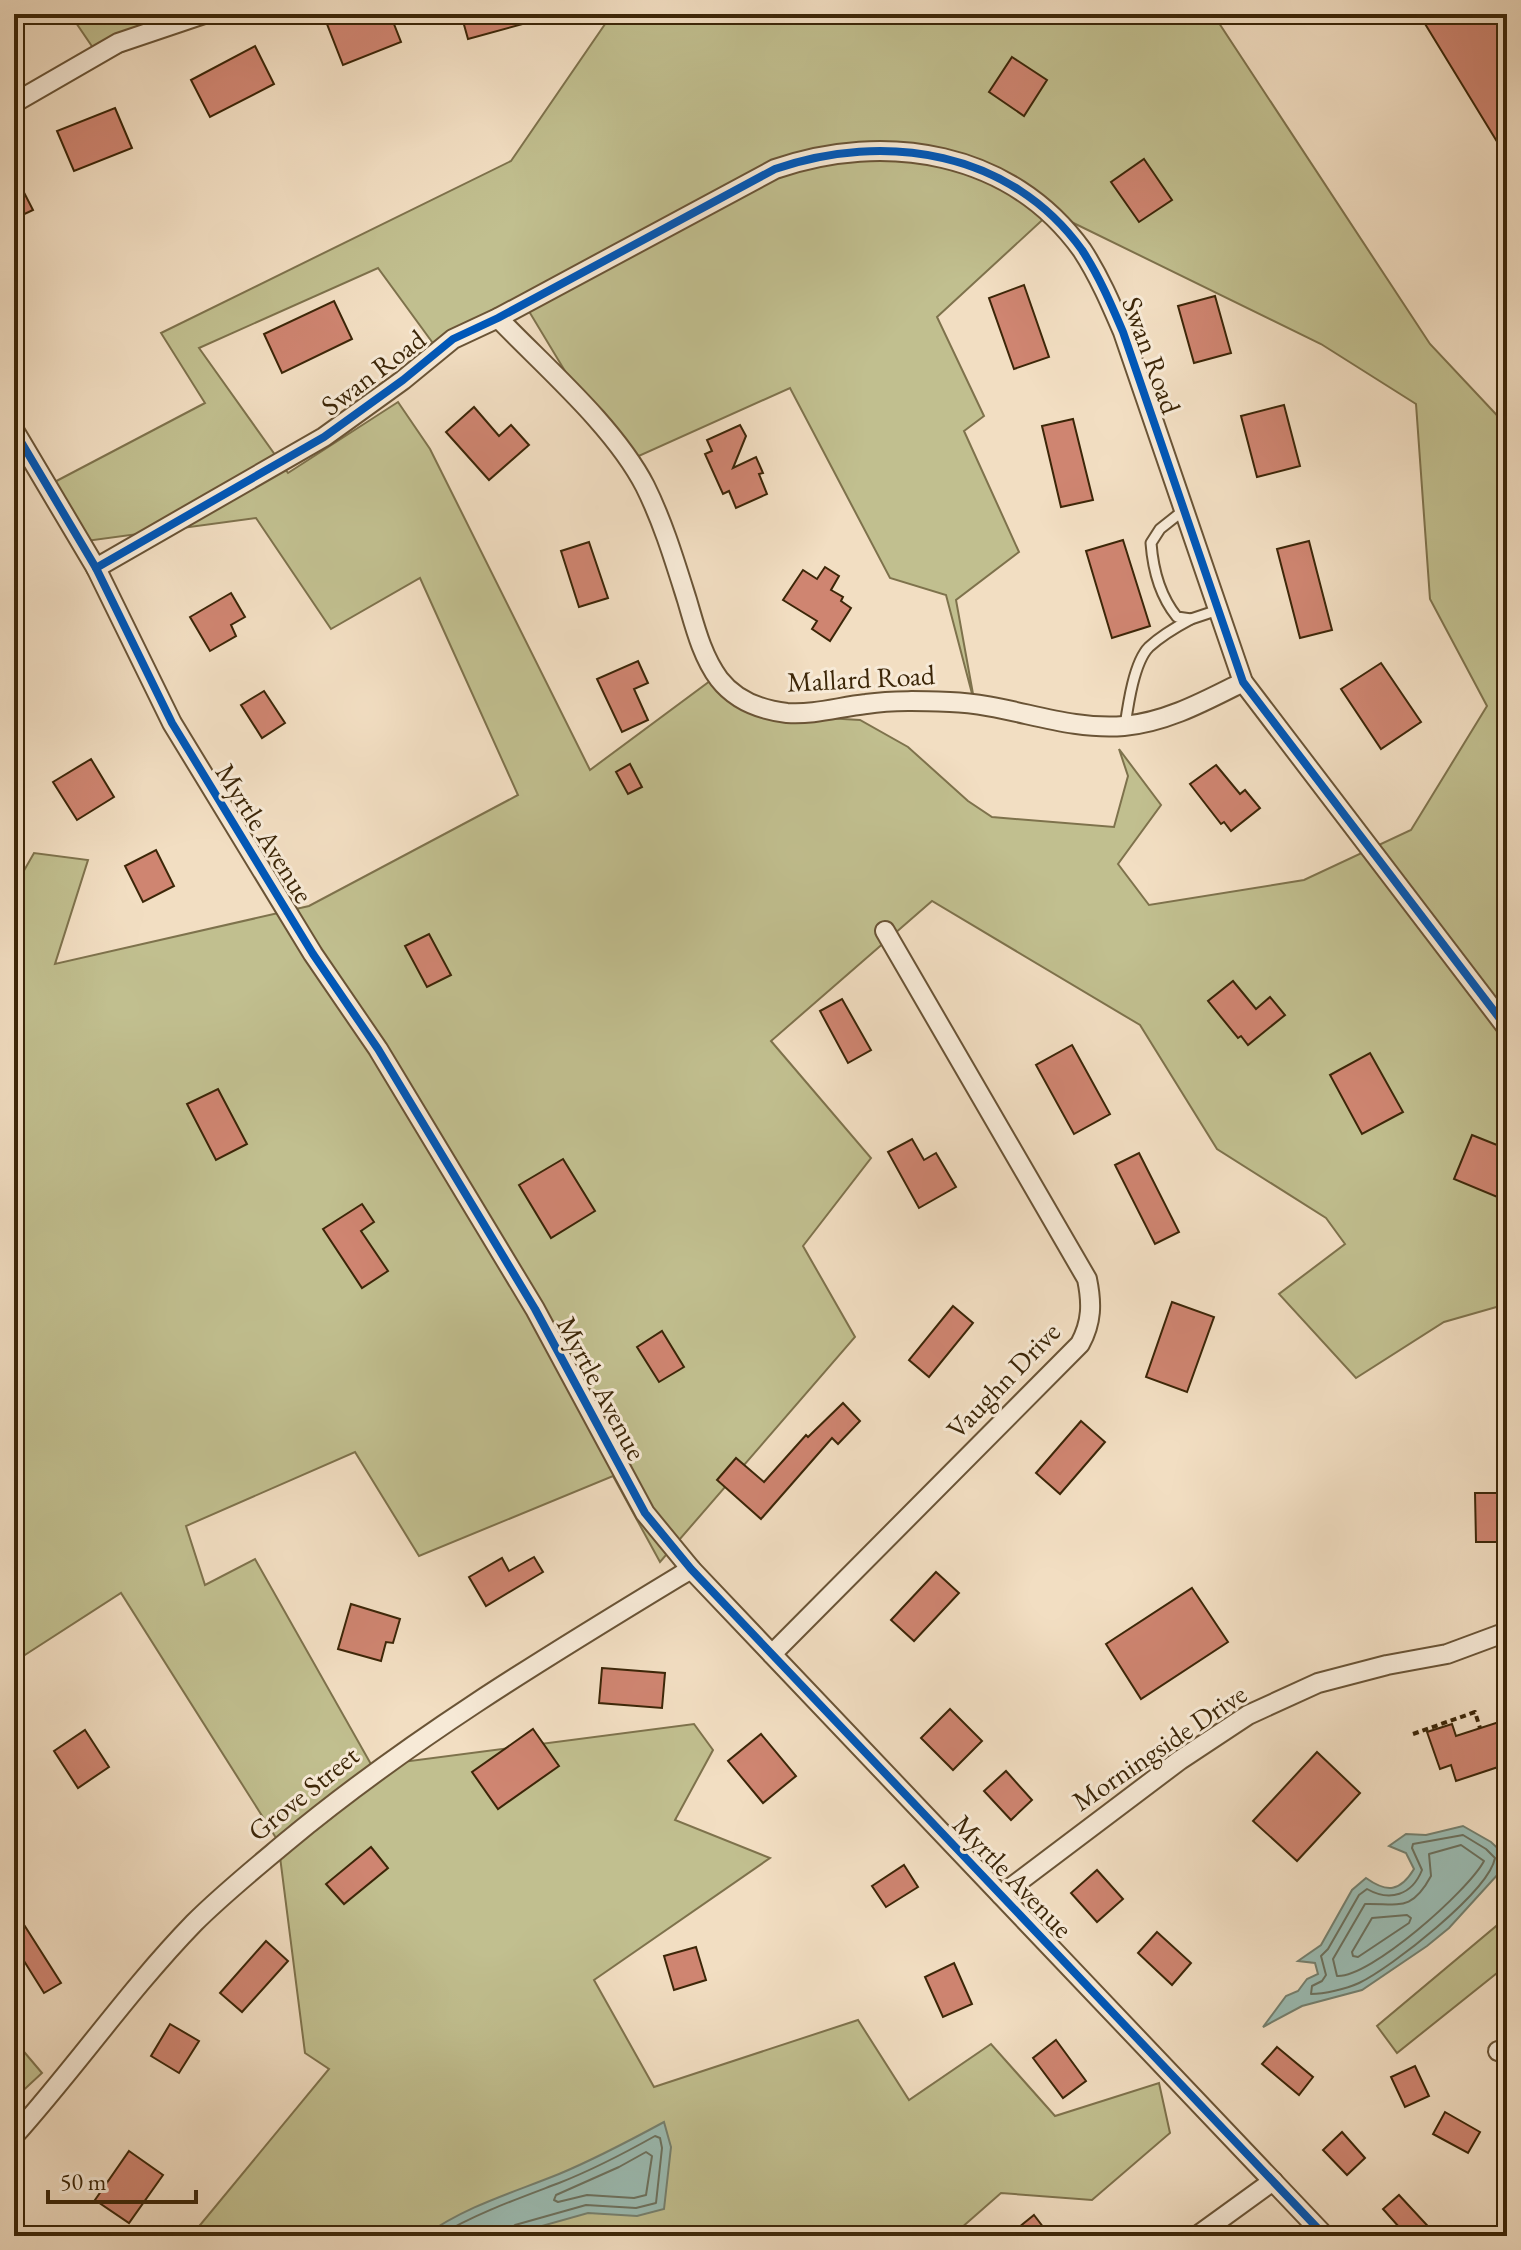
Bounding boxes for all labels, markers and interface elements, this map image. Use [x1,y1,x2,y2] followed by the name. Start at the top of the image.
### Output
[1114,292,1190,419] street label: Swan Road
[313,320,433,423] street label: Swan Road
[786,656,937,700] street label: Mallard Road
[208,756,322,910] street label: Myrtle Avenue
[549,1310,655,1466] street label: Myrtle Avenue
[938,1314,1068,1446] street label: Vaughn Drive
[1065,1675,1253,1819] street label: Morningside Drive
[240,1737,366,1849] street label: Grove Street
[945,1807,1081,1945] street label: Myrtle Avenue
[48,2154,196,2204] scale bar
[60,2166,107,2197] text: 50 m

